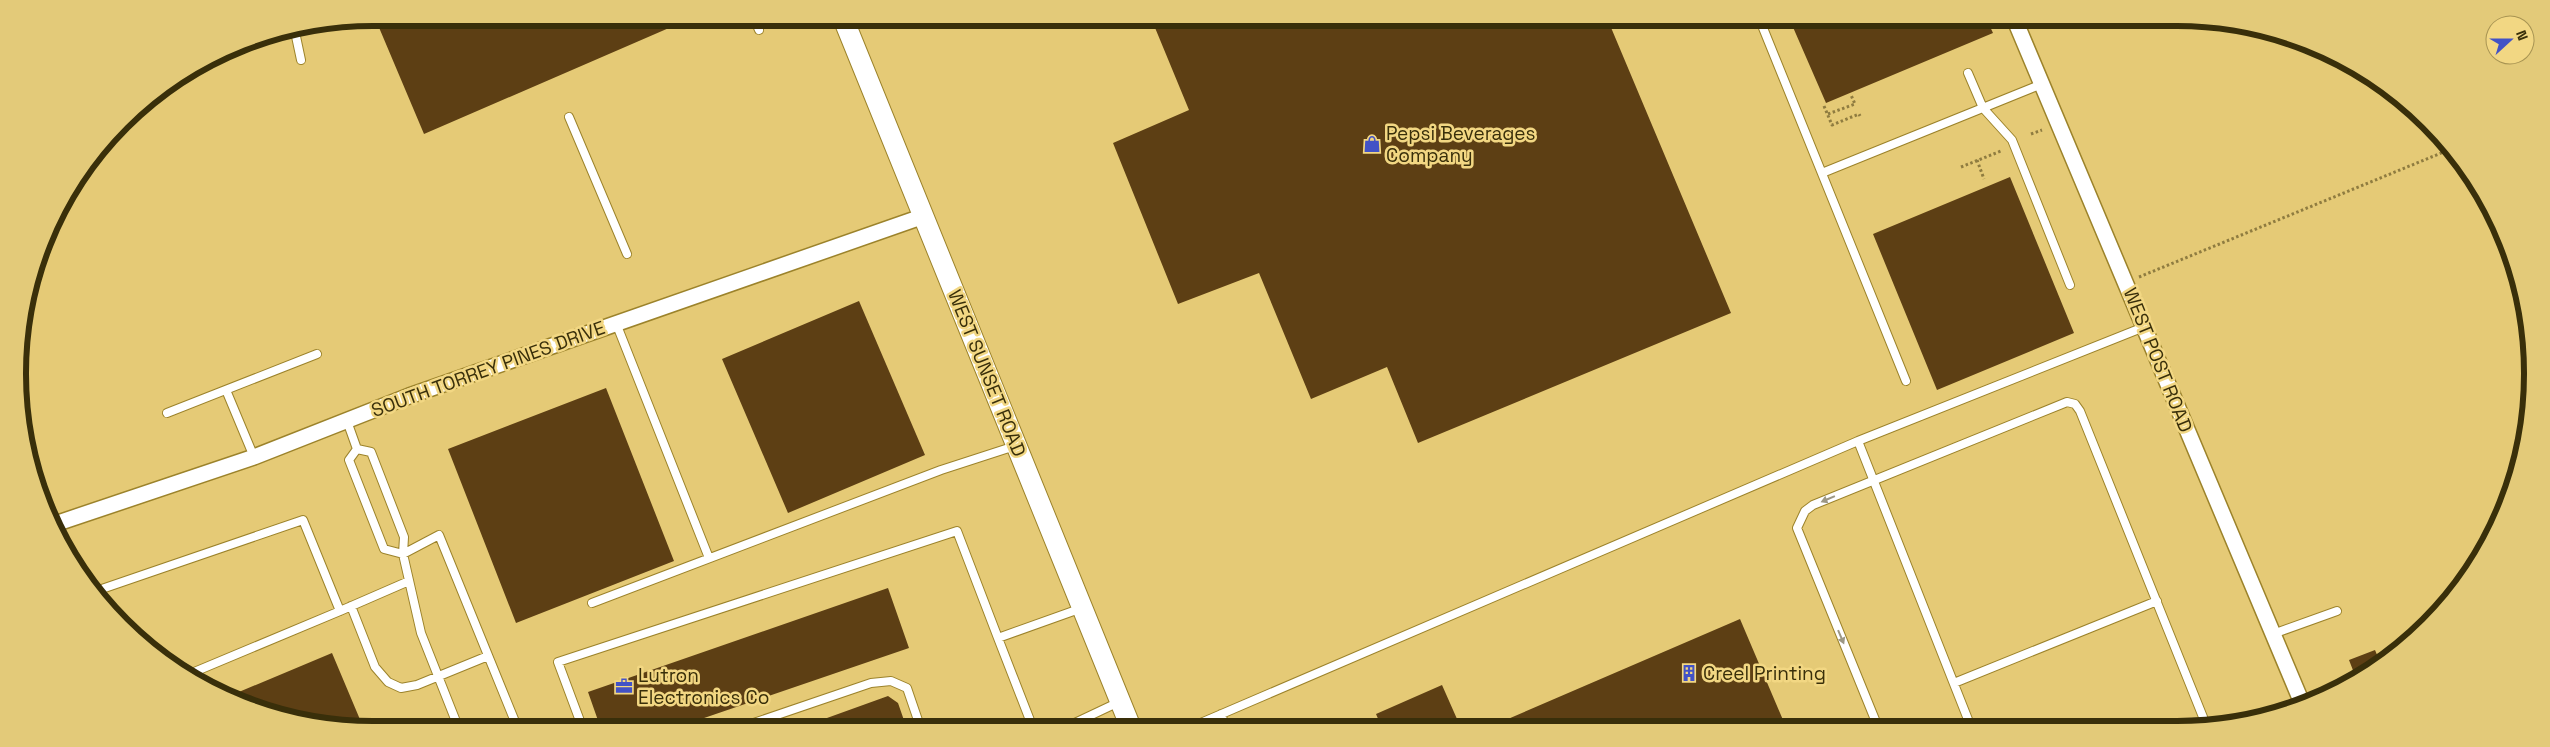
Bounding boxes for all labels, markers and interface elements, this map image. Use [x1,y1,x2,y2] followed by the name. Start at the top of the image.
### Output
[2485,15,2535,65] north arrow
[2512,28,2532,43] text: N
[1386,121,1536,168] place label: Pepsi Beverages Company
[1362,134,1382,154] shop icon: Pepsi Beverages Company
[2118,284,2198,436] street label: WEST POST ROAD
[942,286,1032,460] street label: WEST SUNSET ROAD
[368,315,608,423] street label: SOUTH TORREY PINES DRIVE
[1821,495,1835,503] one-way arrow
[1837,630,1845,645] one-way arrow
[1703,661,1826,686] place label: Creel Printing
[638,663,769,710] place label: Lutron Electronics Co
[1679,663,1699,683] building icon: Creel Printing
[614,676,634,696] office icon: Lutron Electronics Co

